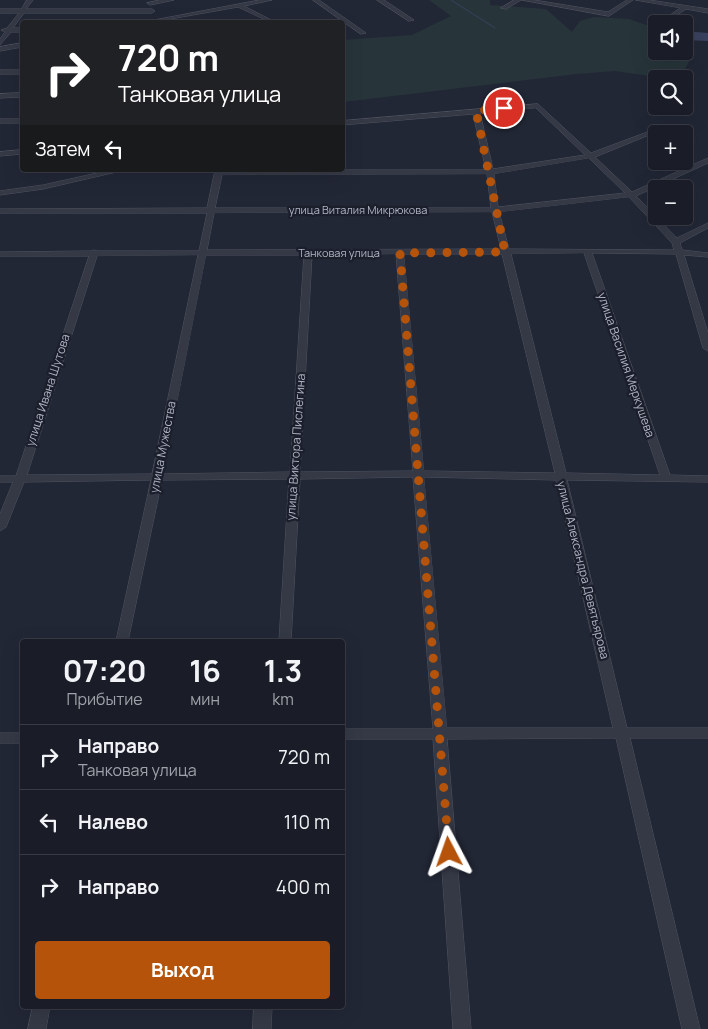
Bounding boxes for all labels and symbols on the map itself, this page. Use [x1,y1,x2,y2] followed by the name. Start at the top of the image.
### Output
[483,87,525,129] pin
[289,202,427,217] street label: улица Виталия Микрюкова
[298,245,380,260] street label: Танковая улица
[594,290,659,440] street label: улица Василия Меркушева
[21,332,74,448] street label: улица Ивана Шутова
[282,373,309,521] street label: улица Виктора Пислегина
[145,399,180,494] street label: улица Мужества
[553,479,614,661] street label: улица Александра Девятьярова
[422,825,474,877] position arrow

